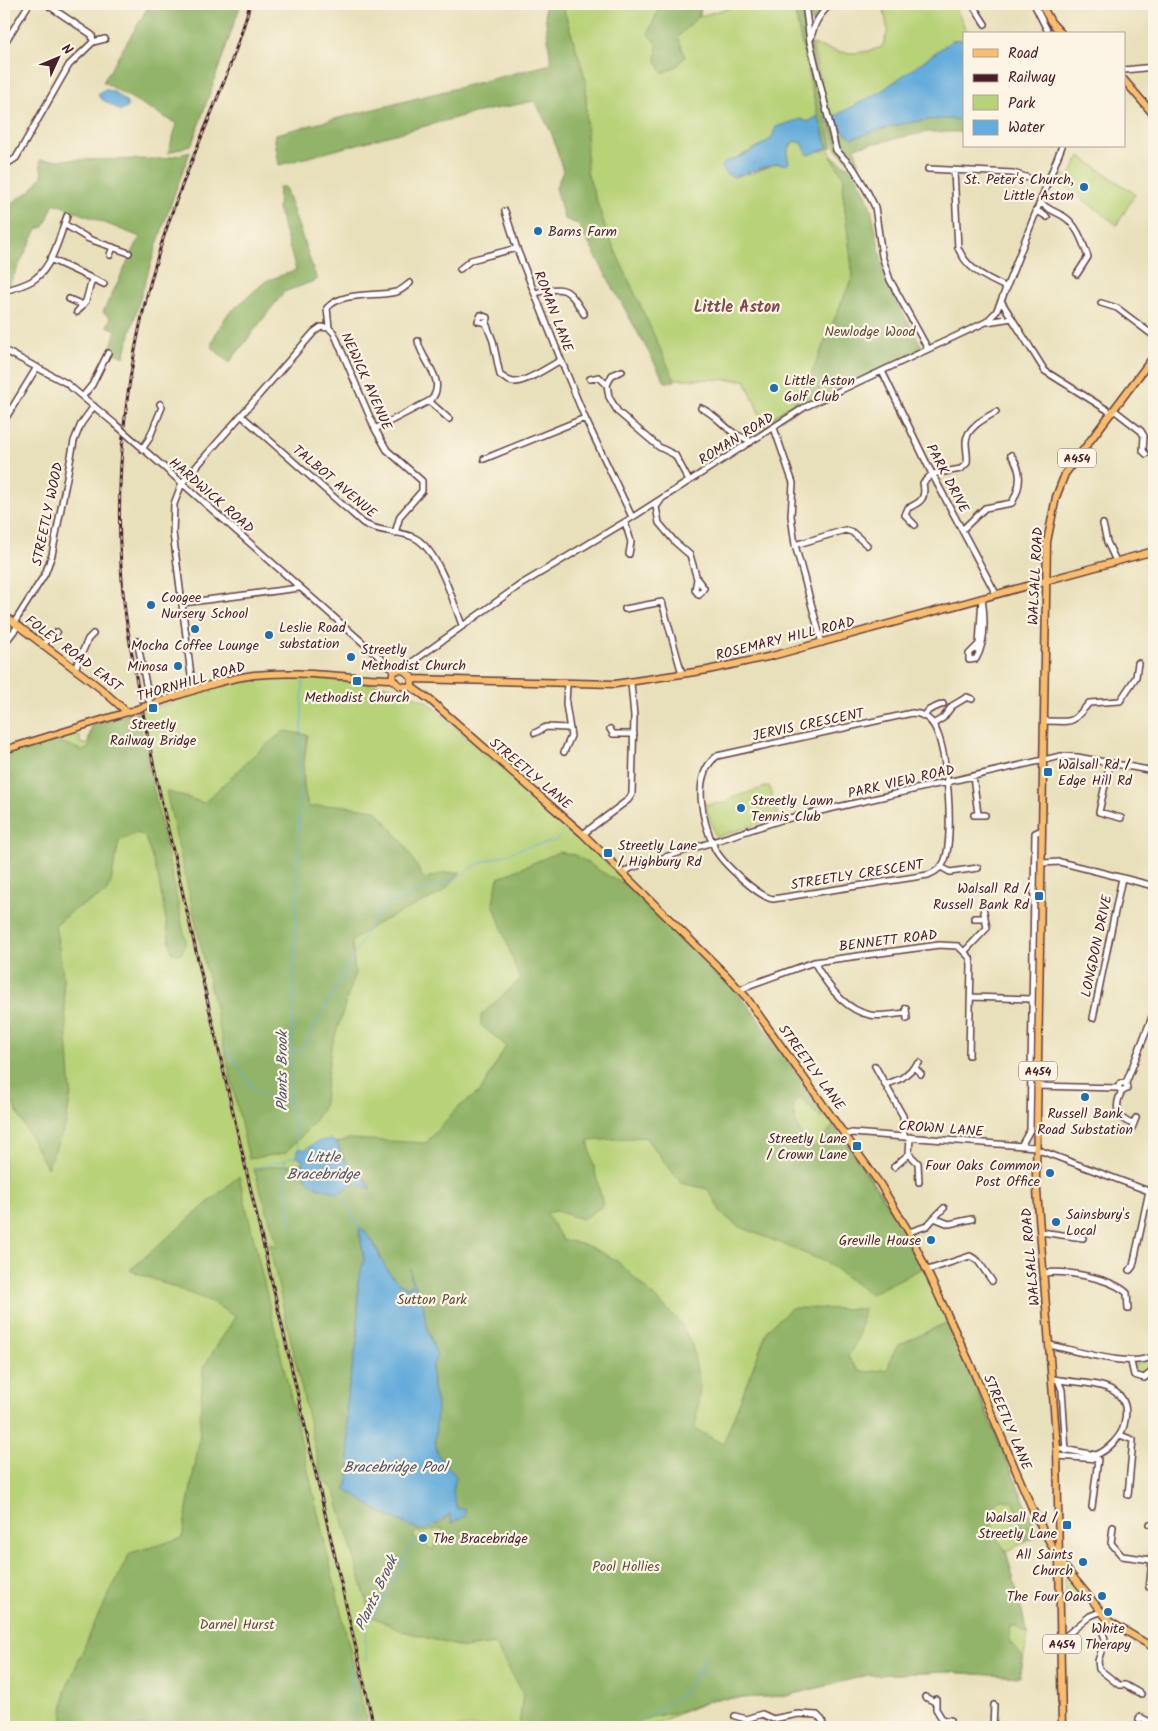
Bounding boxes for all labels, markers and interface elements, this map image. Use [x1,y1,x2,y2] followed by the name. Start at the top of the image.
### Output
[32,32,82,82] north arrow
[963,32,1126,148] legend
[56,39,78,61] text: N
[1008,42,1039,66] text: Road
[1008,66,1056,90] text: Railway
[1008,92,1036,116] text: Park
[1008,116,1045,140] text: Water
[964,169,1074,207] place label: St. Peter's Church, Little Aston
[1078,181,1090,193] marker: St. Peter's Church, Little Aston
[548,221,617,243] place label: Barns Farm
[532,225,544,237] marker: Barns Farm
[528,268,579,356] street label: ROMAN LANE
[694,295,780,320] district label: Little Aston
[824,321,917,343] park label: Newlodge Wood
[335,329,398,435] street label: NEWICK AVENUE
[784,370,855,408] place label: Little Aston Golf Club
[768,382,780,394] marker: Little Aston Golf Club
[694,407,779,471] street label: ROMAN ROAD
[287,440,382,524] street label: TALBOT AVENUE
[920,440,975,518] street label: PARK DRIVE
[1058,448,1096,468] road number: A454
[164,452,259,539] street label: HARDWICK ROAD
[26,460,70,568] street label: STREETLY WOOD
[1022,526,1050,626] street label: WALSALL ROAD
[161,587,249,625] place label: Coogee Nursery School
[145,599,157,611] marker: Coogee Nursery School
[20,610,128,699] street label: FOLEY ROAD EAST
[713,611,857,667] street label: ROSEMARY HILL ROAD
[279,617,347,655] place label: Leslie Road substation
[189,623,201,635] marker: Mocha Coffee Lounge
[263,629,275,641] marker: Leslie Road substation
[131,635,260,657] place label: Mocha Coffee Lounge
[361,639,466,677] place label: Streetly Methodist Church
[345,651,357,663] marker: Streetly Methodist Church
[127,656,168,678] place label: Minosa
[134,656,248,708] street label: THORNHILL ROAD
[172,660,184,672] marker: Minosa
[351,675,363,687] marker: Methodist Church
[305,687,409,709] place label: Methodist Church
[147,702,159,714] marker: Streetly Railway Bridge
[750,702,867,748] street label: JERVIS CRESCENT
[110,714,197,752] place label: Streetly Railway Bridge
[484,733,577,816] street label: STREETLY LANE
[1058,754,1133,792] place label: Walsall Rd / Edge Hill Rd
[846,759,957,805] street label: PARK VIEW ROAD
[1042,766,1054,778] marker: Walsall Rd / Edge Hill Rd
[751,790,833,828] place label: Streetly Lawn Tennis Club
[735,802,747,814] marker: Streetly Lawn Tennis Club
[618,835,703,873] place label: Streetly Lane / Highbury Rd
[602,847,614,859] marker: Streetly Lane / Highbury Rd
[789,853,927,896] street label: STREETLY CRESCENT
[933,878,1030,916] place label: Walsall Rd / Russell Bank Rd
[1033,890,1045,902] marker: Walsall Rd / Russell Bank Rd
[1075,892,1119,999] street label: LONGDON DRIVE
[838,924,939,958] street label: BENNETT ROAD
[772,1020,851,1116] street label: STREETLY LANE
[271,1029,295,1111] water label: Plants Brook
[1019,1062,1057,1080] road number: A454
[1079,1091,1091,1103] marker: Russell Bank Road Substation
[1037,1103,1133,1141] place label: Russell Bank Road Substation
[898,1115,985,1143] street label: CROWN LANE
[767,1128,848,1166] place label: Streetly Lane / Crown Lane
[851,1140,863,1152] marker: Streetly Lane / Crown Lane
[287,1146,361,1187] water label: Little Bracebridge
[925,1155,1041,1193] place label: Four Oaks Common Post Office
[1044,1167,1056,1179] marker: Four Oaks Common Post Office
[1066,1204,1130,1242] place label: Sainsbury's Local
[1016,1207,1046,1307] street label: WALSALL ROAD
[1050,1216,1062,1228] marker: Sainsbury's Local
[839,1230,922,1252] place label: Greville House
[925,1234,937,1246] marker: Greville House
[397,1289,467,1311] park label: Sutton Park
[977,1371,1037,1474] street label: STREETLY LANE
[343,1456,450,1480] water label: Bracebridge Pool
[978,1507,1058,1545] place label: Walsall Rd / Streetly Lane
[1061,1519,1073,1531] marker: Walsall Rd / Streetly Lane
[433,1528,529,1550] place label: The Bracebridge
[417,1532,429,1544] marker: The Bracebridge
[1016,1544,1073,1582] place label: All Saints Church
[349,1550,406,1635] water label: Plants Brook
[592,1556,660,1578] park label: Pool Hollies
[1077,1556,1089,1568] marker: All Saints Church
[1007,1586,1092,1608] place label: The Four Oaks
[1096,1590,1108,1602] marker: The Four Oaks
[1102,1606,1114,1618] marker: White Therapy
[199,1614,275,1636] park label: Darnel Hurst
[1085,1618,1131,1656] place label: White Therapy
[1043,1635,1081,1654] road number: A454

